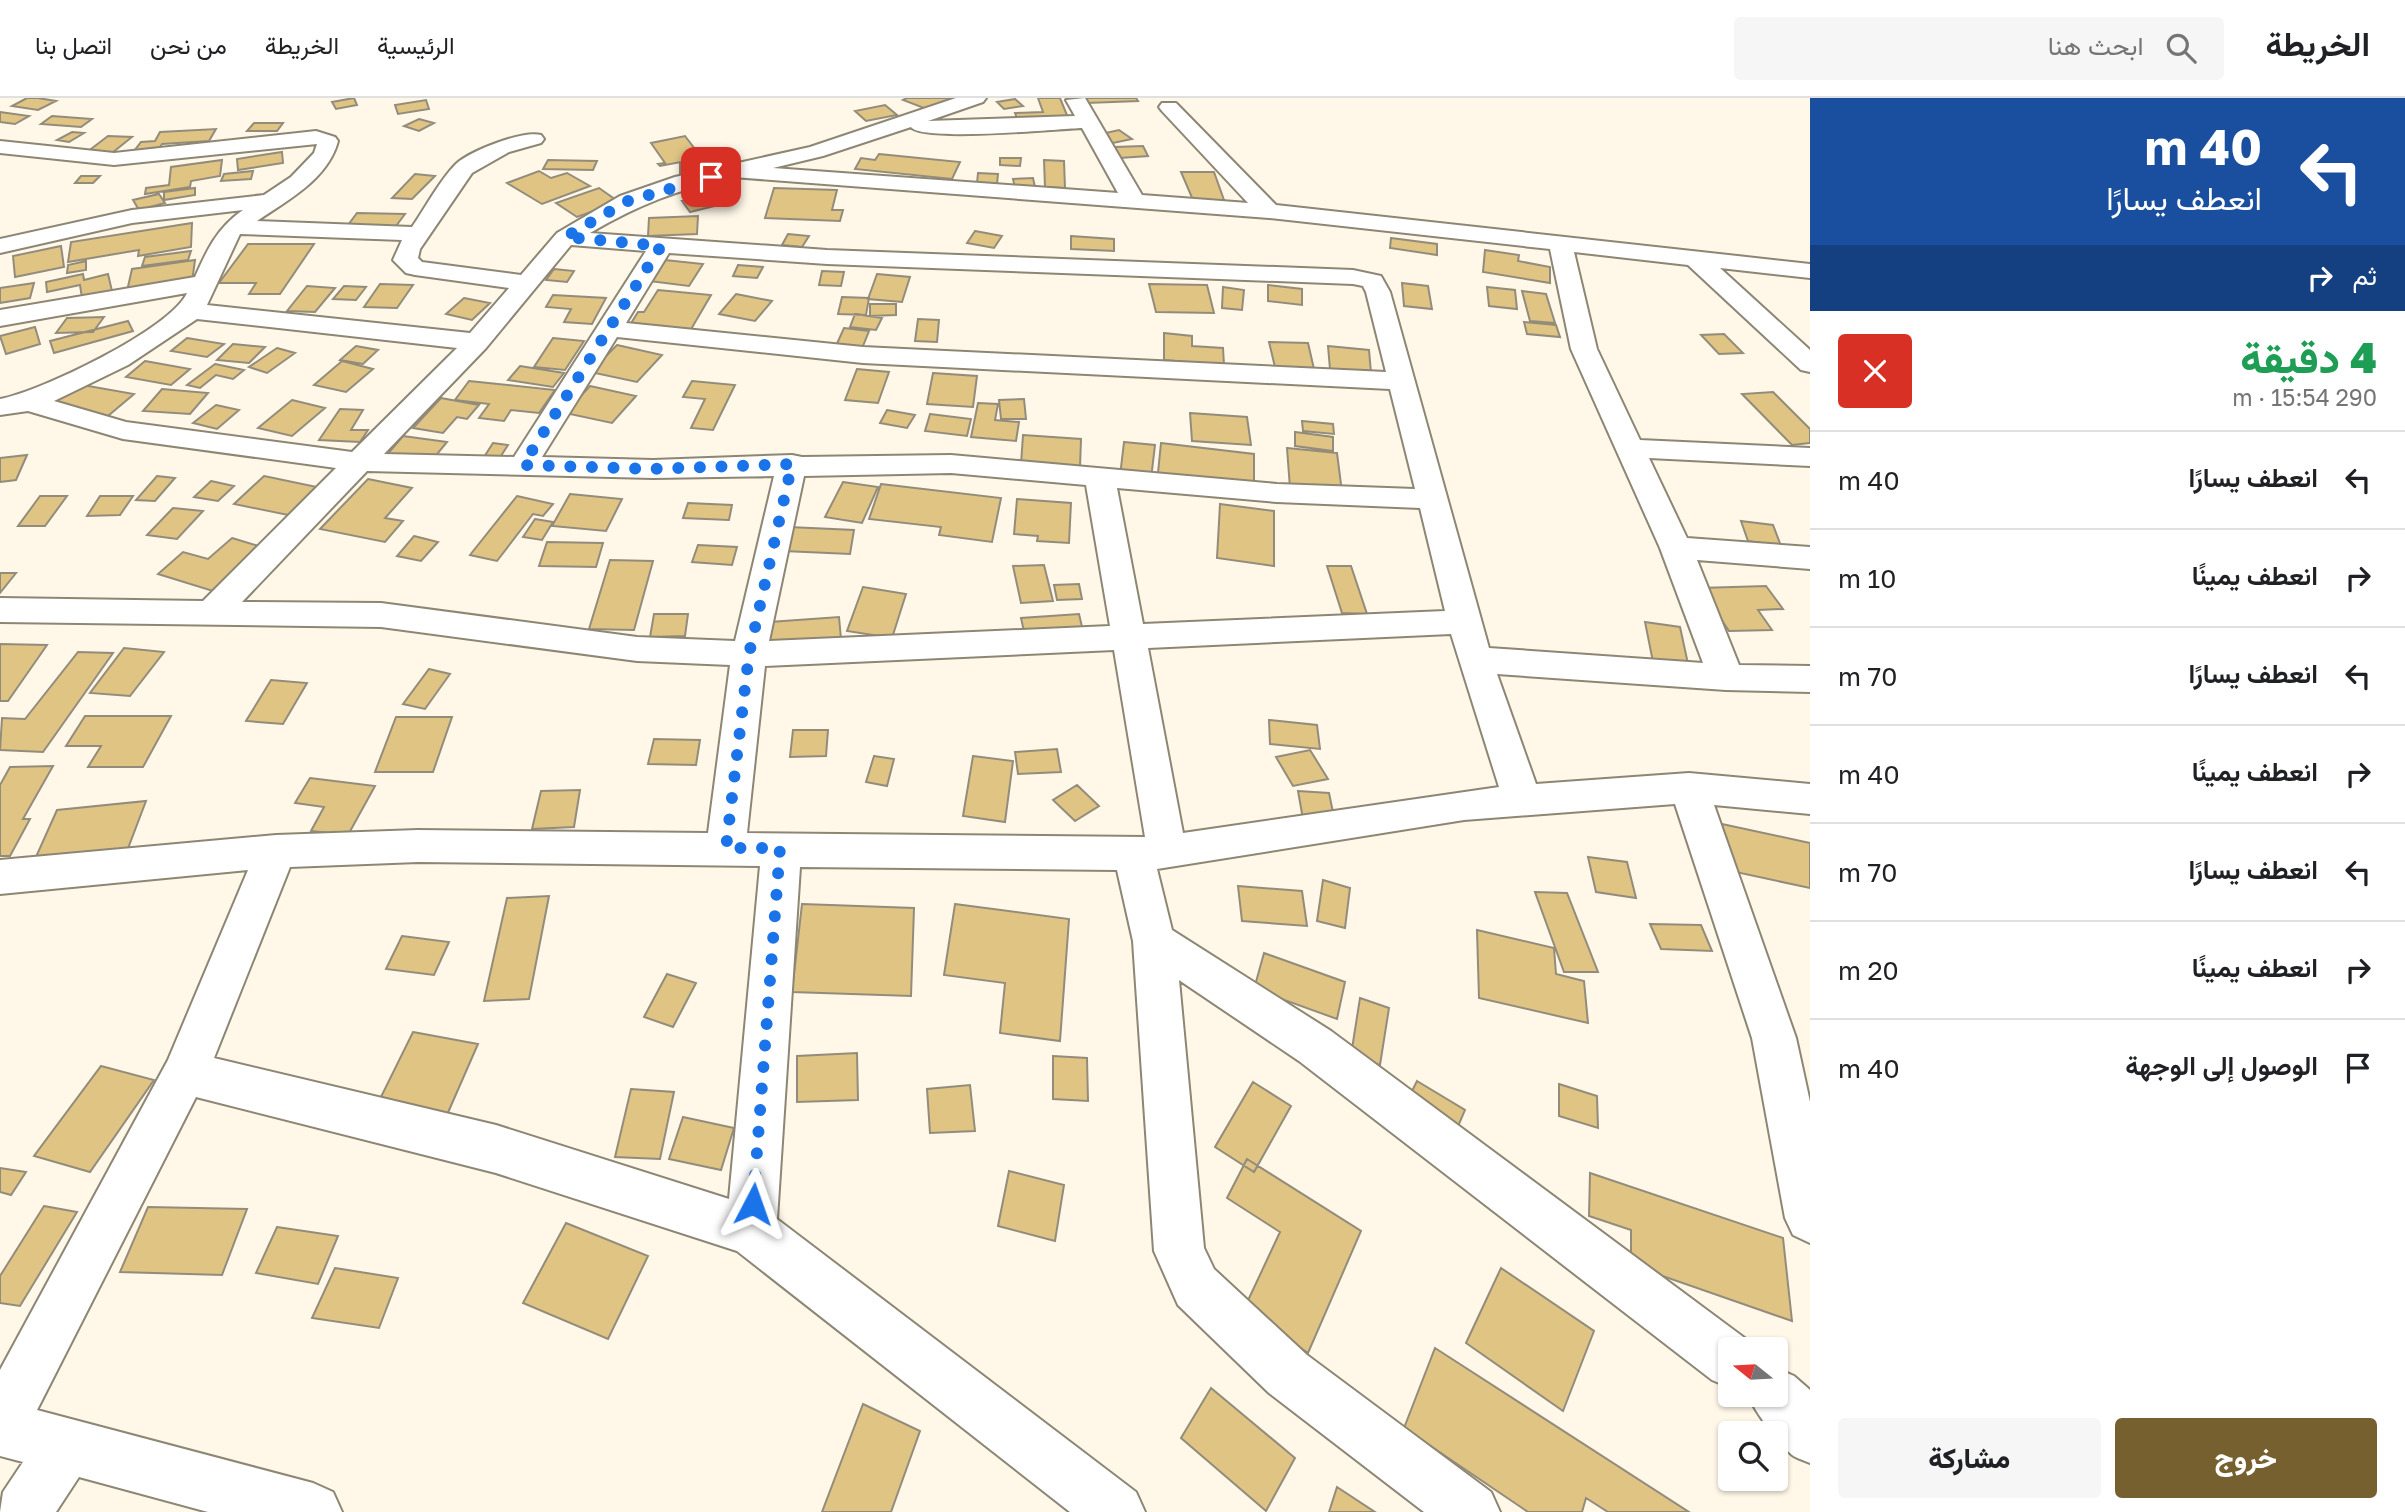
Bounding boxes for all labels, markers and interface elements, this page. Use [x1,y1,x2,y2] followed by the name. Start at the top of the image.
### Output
[1734,17,2224,80] search box
[2266,24,2370,63] text: الخريطة
[2162,29,2200,67] icon: search
[35,30,112,59] text: اتصل بنا
[150,30,227,59] text: من نحن
[265,30,339,59] text: الخريطة
[377,30,455,59] text: الرئيسية
[2048,30,2144,61] text: ابحث هنا
[2144,117,2262,176] text: 40 m
[2286,126,2377,217] icon: left
[681,147,741,207] pin
[692,158,730,196] icon: arrive
[2106,179,2262,217] text: انعطف يسارًا
[2301,259,2339,297] icon: right
[2353,260,2377,291] text: ثم
[2240,332,2377,382] text: 4 دقيقة
[1838,334,1912,408] button: close
[2232,383,2377,411] text: 290 m · 15:54
[2339,461,2377,499] icon: left
[2188,462,2318,493] text: انعطف يسارًا
[1838,465,1900,496] text: 40 m
[2339,559,2377,597] icon: right
[2192,560,2318,591] text: انعطف يمينًا
[1838,563,1896,594] text: 10 m
[2339,657,2377,695] icon: left
[2188,658,2318,689] text: انعطف يسارًا
[1838,661,1897,692] text: 70 m
[2339,755,2377,793] icon: right
[2192,756,2318,787] text: انعطف يمينًا
[1838,759,1900,790] text: 40 m
[2339,853,2377,891] icon: left
[2188,854,2318,885] text: انعطف يسارًا
[1838,857,1897,888] text: 70 m
[2339,951,2377,989] icon: right
[2192,952,2318,983] text: انعطف يمينًا
[1838,955,1899,986] text: 20 m
[2339,1049,2377,1087] icon: arrive
[2125,1050,2318,1081] text: الوصول إلى الوجهة
[1838,1053,1900,1084] text: 40 m
[716,1167,790,1241] position arrow
[1718,1337,1788,1407] north arrow
[1718,1337,1788,1491] map controls
[1838,1418,2101,1498] button: مشاركة
[2115,1418,2377,1498] button: خروج
[1718,1421,1788,1491] button: search

